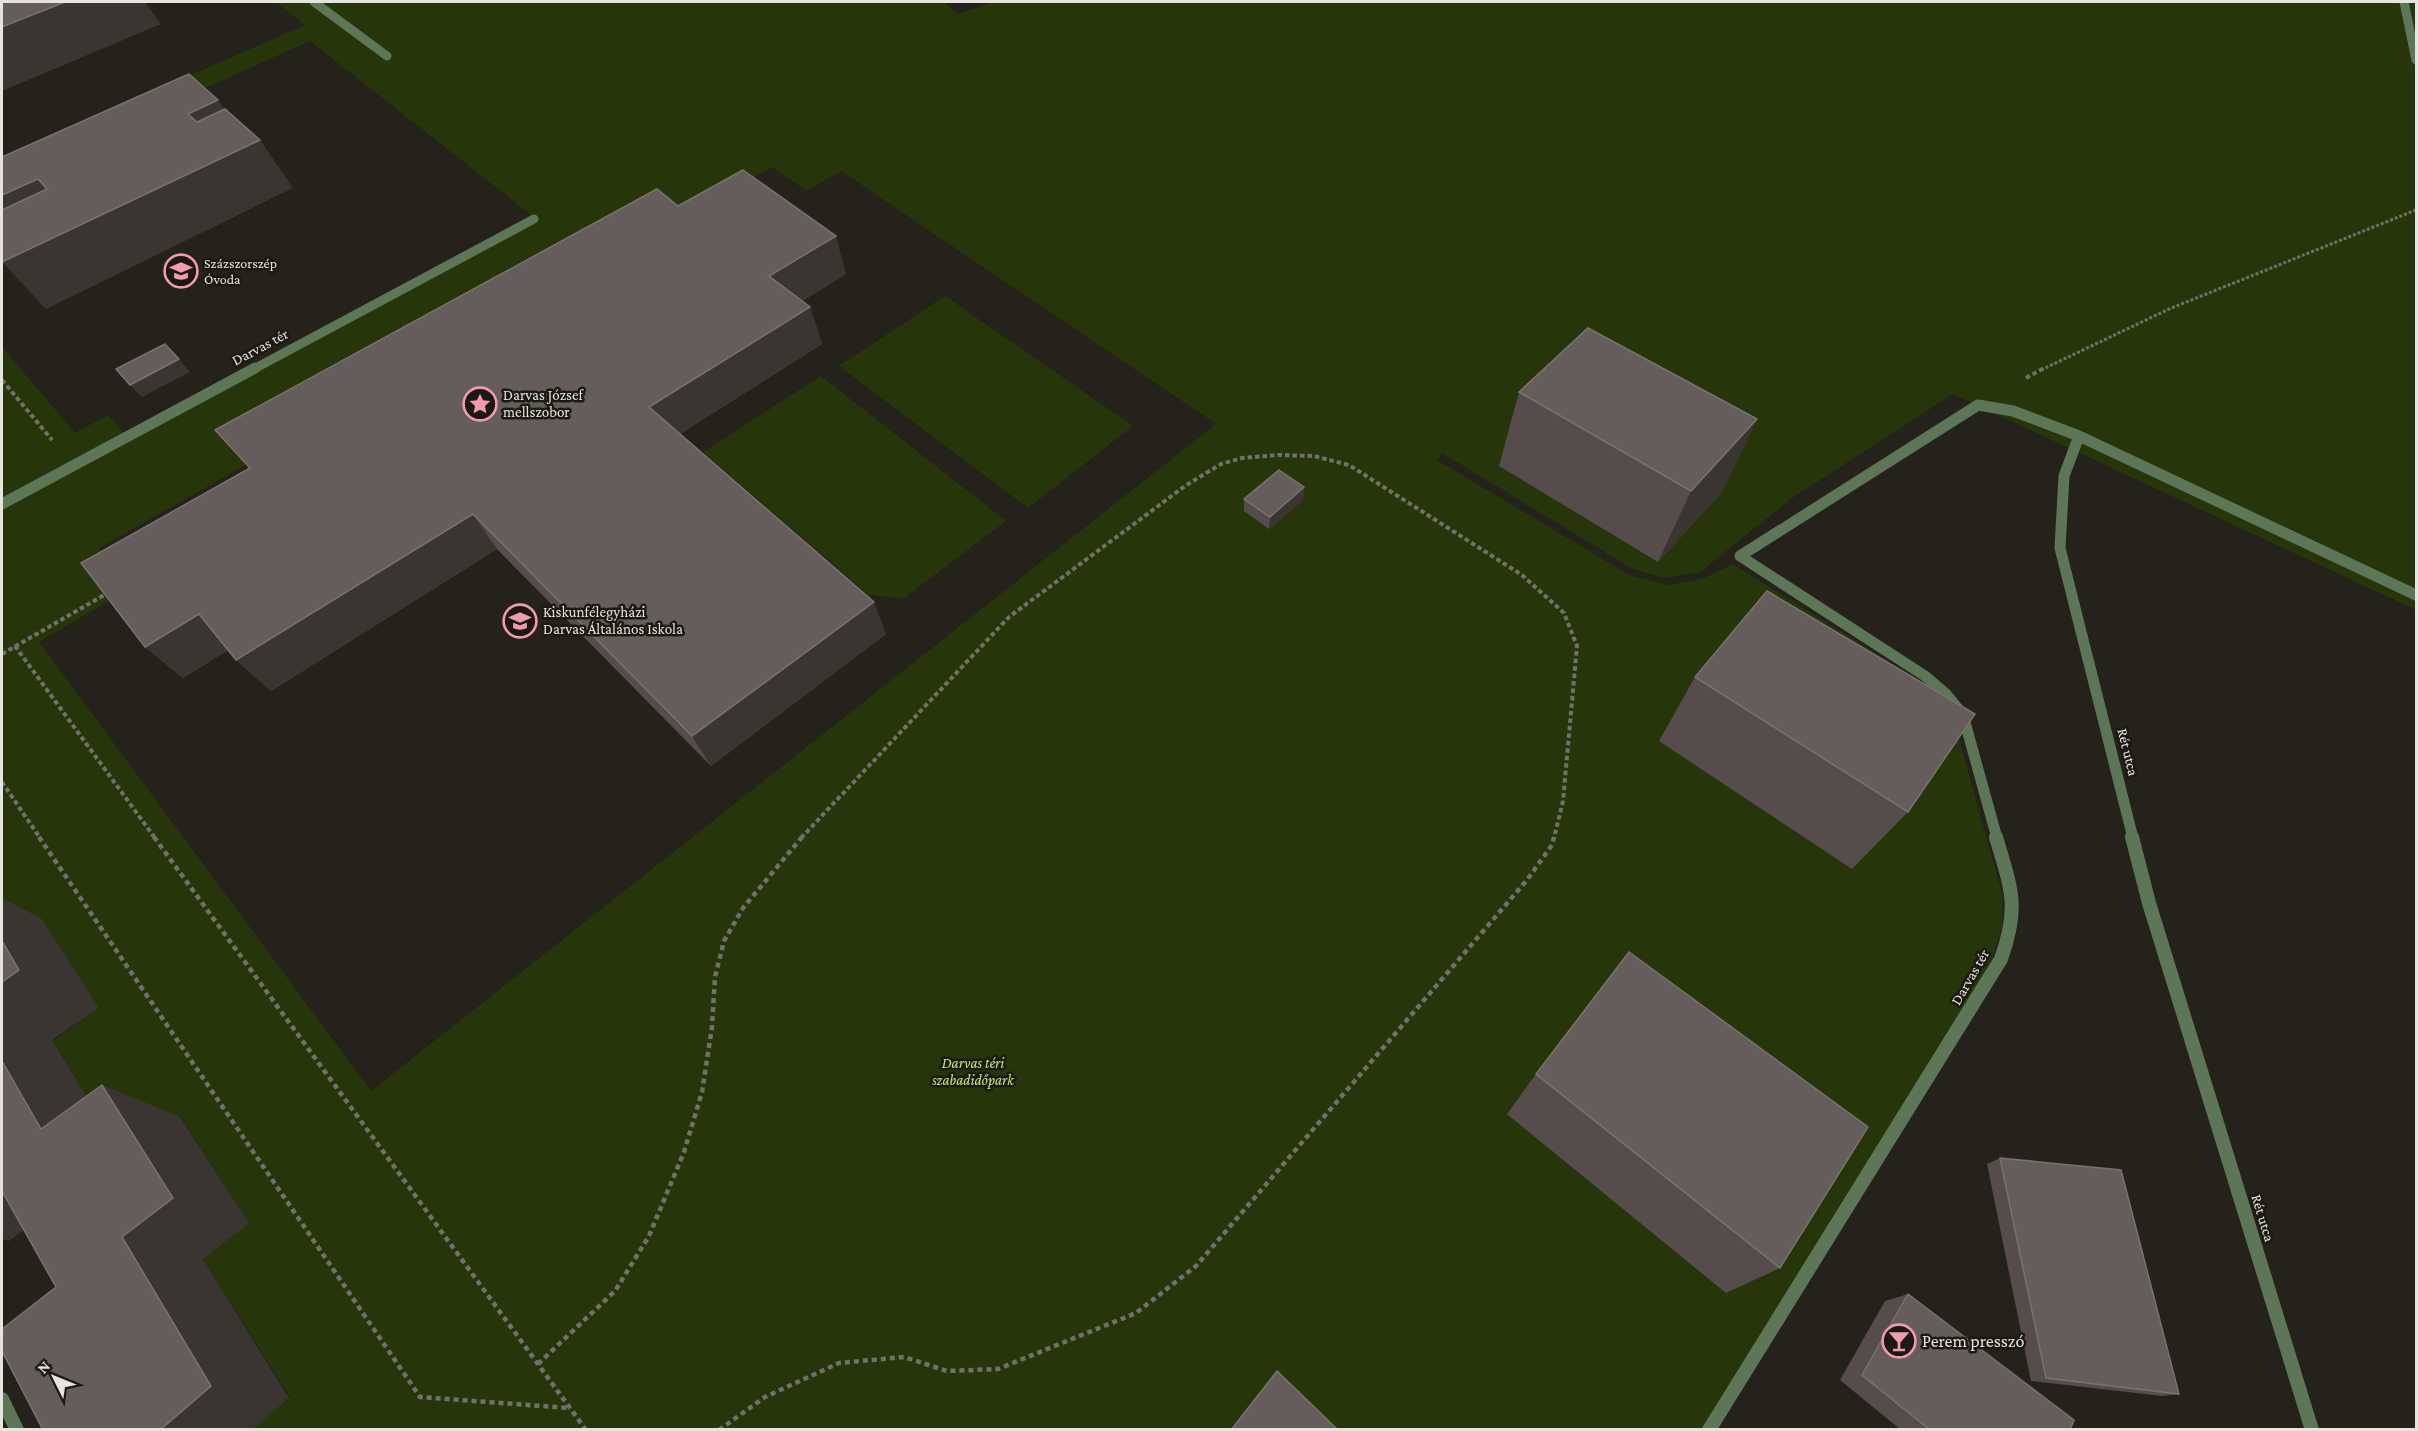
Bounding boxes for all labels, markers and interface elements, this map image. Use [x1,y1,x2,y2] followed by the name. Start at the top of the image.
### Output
[163,253,199,289] school or university icon: Százszorszép Óvoda
[204,255,277,287] place label: Százszorszép Óvoda
[229,325,292,369] street label: Darvas tér
[462,386,498,422] place icon: Darvas József mellszobor
[503,387,584,420] place label: Darvas József mellszobor
[502,603,538,639] school or university icon: Kiskunfélegyházi Darvas Általános Iskola
[543,604,683,637] place label: Kiskunfélegyházi Darvas Általános Iskola
[2114,727,2142,778] street label: Rét utca
[1948,946,1993,1008] street label: Darvas tér
[931,1055,1015,1089] park label: Darvas téri szabadidőpark
[2248,1192,2278,1244] street label: Rét utca
[1881,1323,1917,1359] bar icon: Perem presszó
[1922,1331,2024,1351] place label: Perem presszó
[24,1347,84,1407] north arrow
[33,1357,53,1377] text: N

